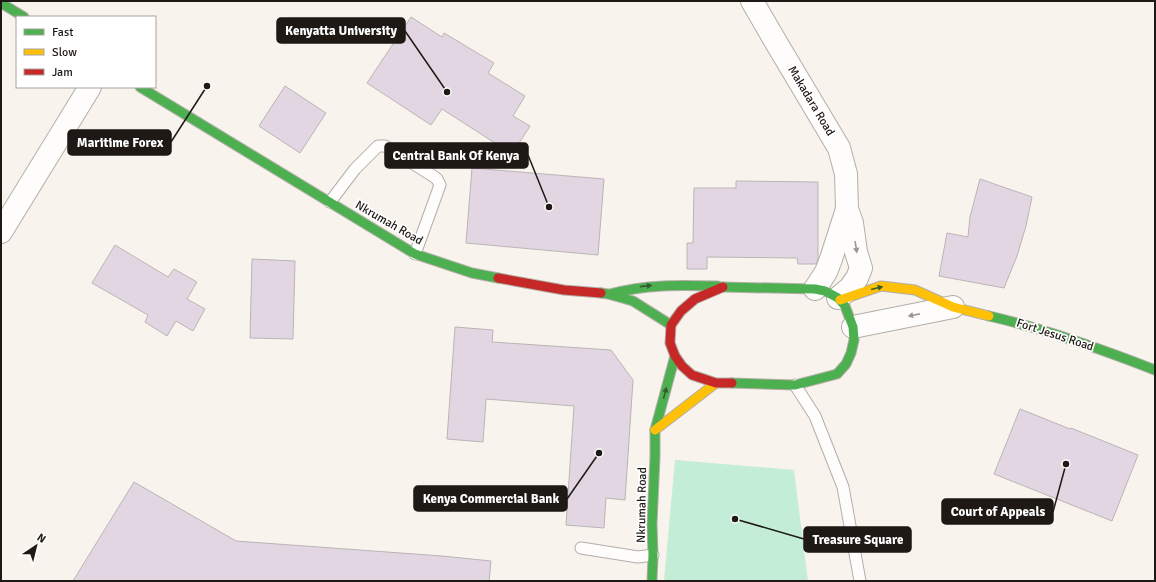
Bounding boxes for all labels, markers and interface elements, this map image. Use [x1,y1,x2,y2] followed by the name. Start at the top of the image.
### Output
[16,16,156,88] legend
[277,18,405,43] callout: Kenyatta University
[285,23,398,39] text: Kenyatta University
[52,25,73,40] text: Fast
[52,45,77,60] text: Slow
[784,63,838,139] street label: Makadara Road
[52,65,73,80] text: Jam
[68,130,171,155] callout: Maritime Forex
[77,135,164,151] text: Maritime Forex
[385,143,528,168] callout: Central Bank Of Kenya
[393,148,520,164] text: Central Bank Of Kenya
[352,198,426,248] street label: Nkrumah Road
[853,241,859,253] one-way arrow
[640,283,652,290] one-way arrow
[871,285,883,291] one-way arrow
[908,312,921,318] one-way arrow
[1014,315,1096,355] street label: Fort Jesus Road
[662,387,668,399] one-way arrow
[634,467,650,543] street label: Nkrumah Road
[414,486,567,511] callout: Kenya Commercial Bank
[423,491,559,507] text: Kenya Commercial Bank
[942,499,1053,524] callout: Court of Appeals
[951,504,1046,520] text: Court of Appeals
[16,526,56,566] north arrow
[804,527,911,552] callout: Treasure Square
[35,531,48,546] text: N
[813,532,904,548] text: Treasure Square

